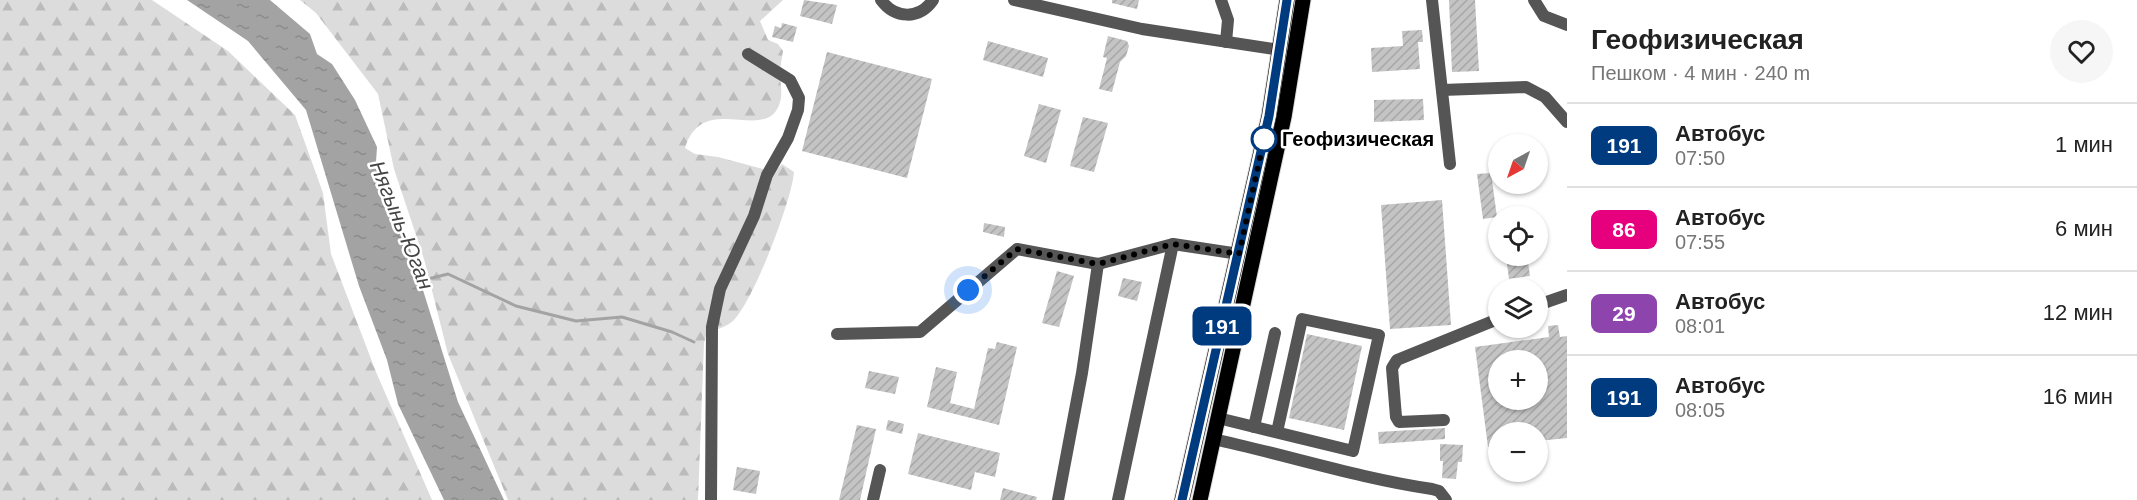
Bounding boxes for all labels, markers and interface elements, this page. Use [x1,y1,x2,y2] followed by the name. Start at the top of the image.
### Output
[2050,20,2113,83] button: heart
[1591,24,1804,55] text: Геофизическая
[1591,62,1810,84] text: Пешком · 4 мин · 240 m
[1675,121,1765,146] text: Автобус
[1251,126,1277,152] marker: Геофизическая
[1282,128,1434,150] place label: Геофизическая
[2055,132,2113,157] text: 1 мин
[1488,134,1548,194] north arrow
[1488,134,1548,482] map controls
[1606,134,1642,157] text: 191
[1675,147,1725,169] text: 07:50
[366,157,438,293] water label: Нягынь-Юган
[1675,205,1765,230] text: Автобус
[1488,206,1548,266] button: locate
[2055,216,2113,241] text: 6 мин
[1612,218,1636,241] text: 86
[1675,231,1725,253] text: 07:55
[953,275,983,305] your location
[1488,278,1548,338] button: layers
[1675,289,1765,314] text: Автобус
[2043,300,2113,325] text: 12 мин
[1612,302,1636,325] text: 29
[1188,306,1256,346] line badge: 191
[1204,315,1240,338] text: 191
[1675,315,1725,337] text: 08:01
[1488,350,1548,410] button: +
[1675,373,1765,398] text: Автобус
[2043,384,2113,409] text: 16 мин
[1606,386,1642,409] text: 191
[1675,399,1725,421] text: 08:05
[1488,422,1548,482] button: −

